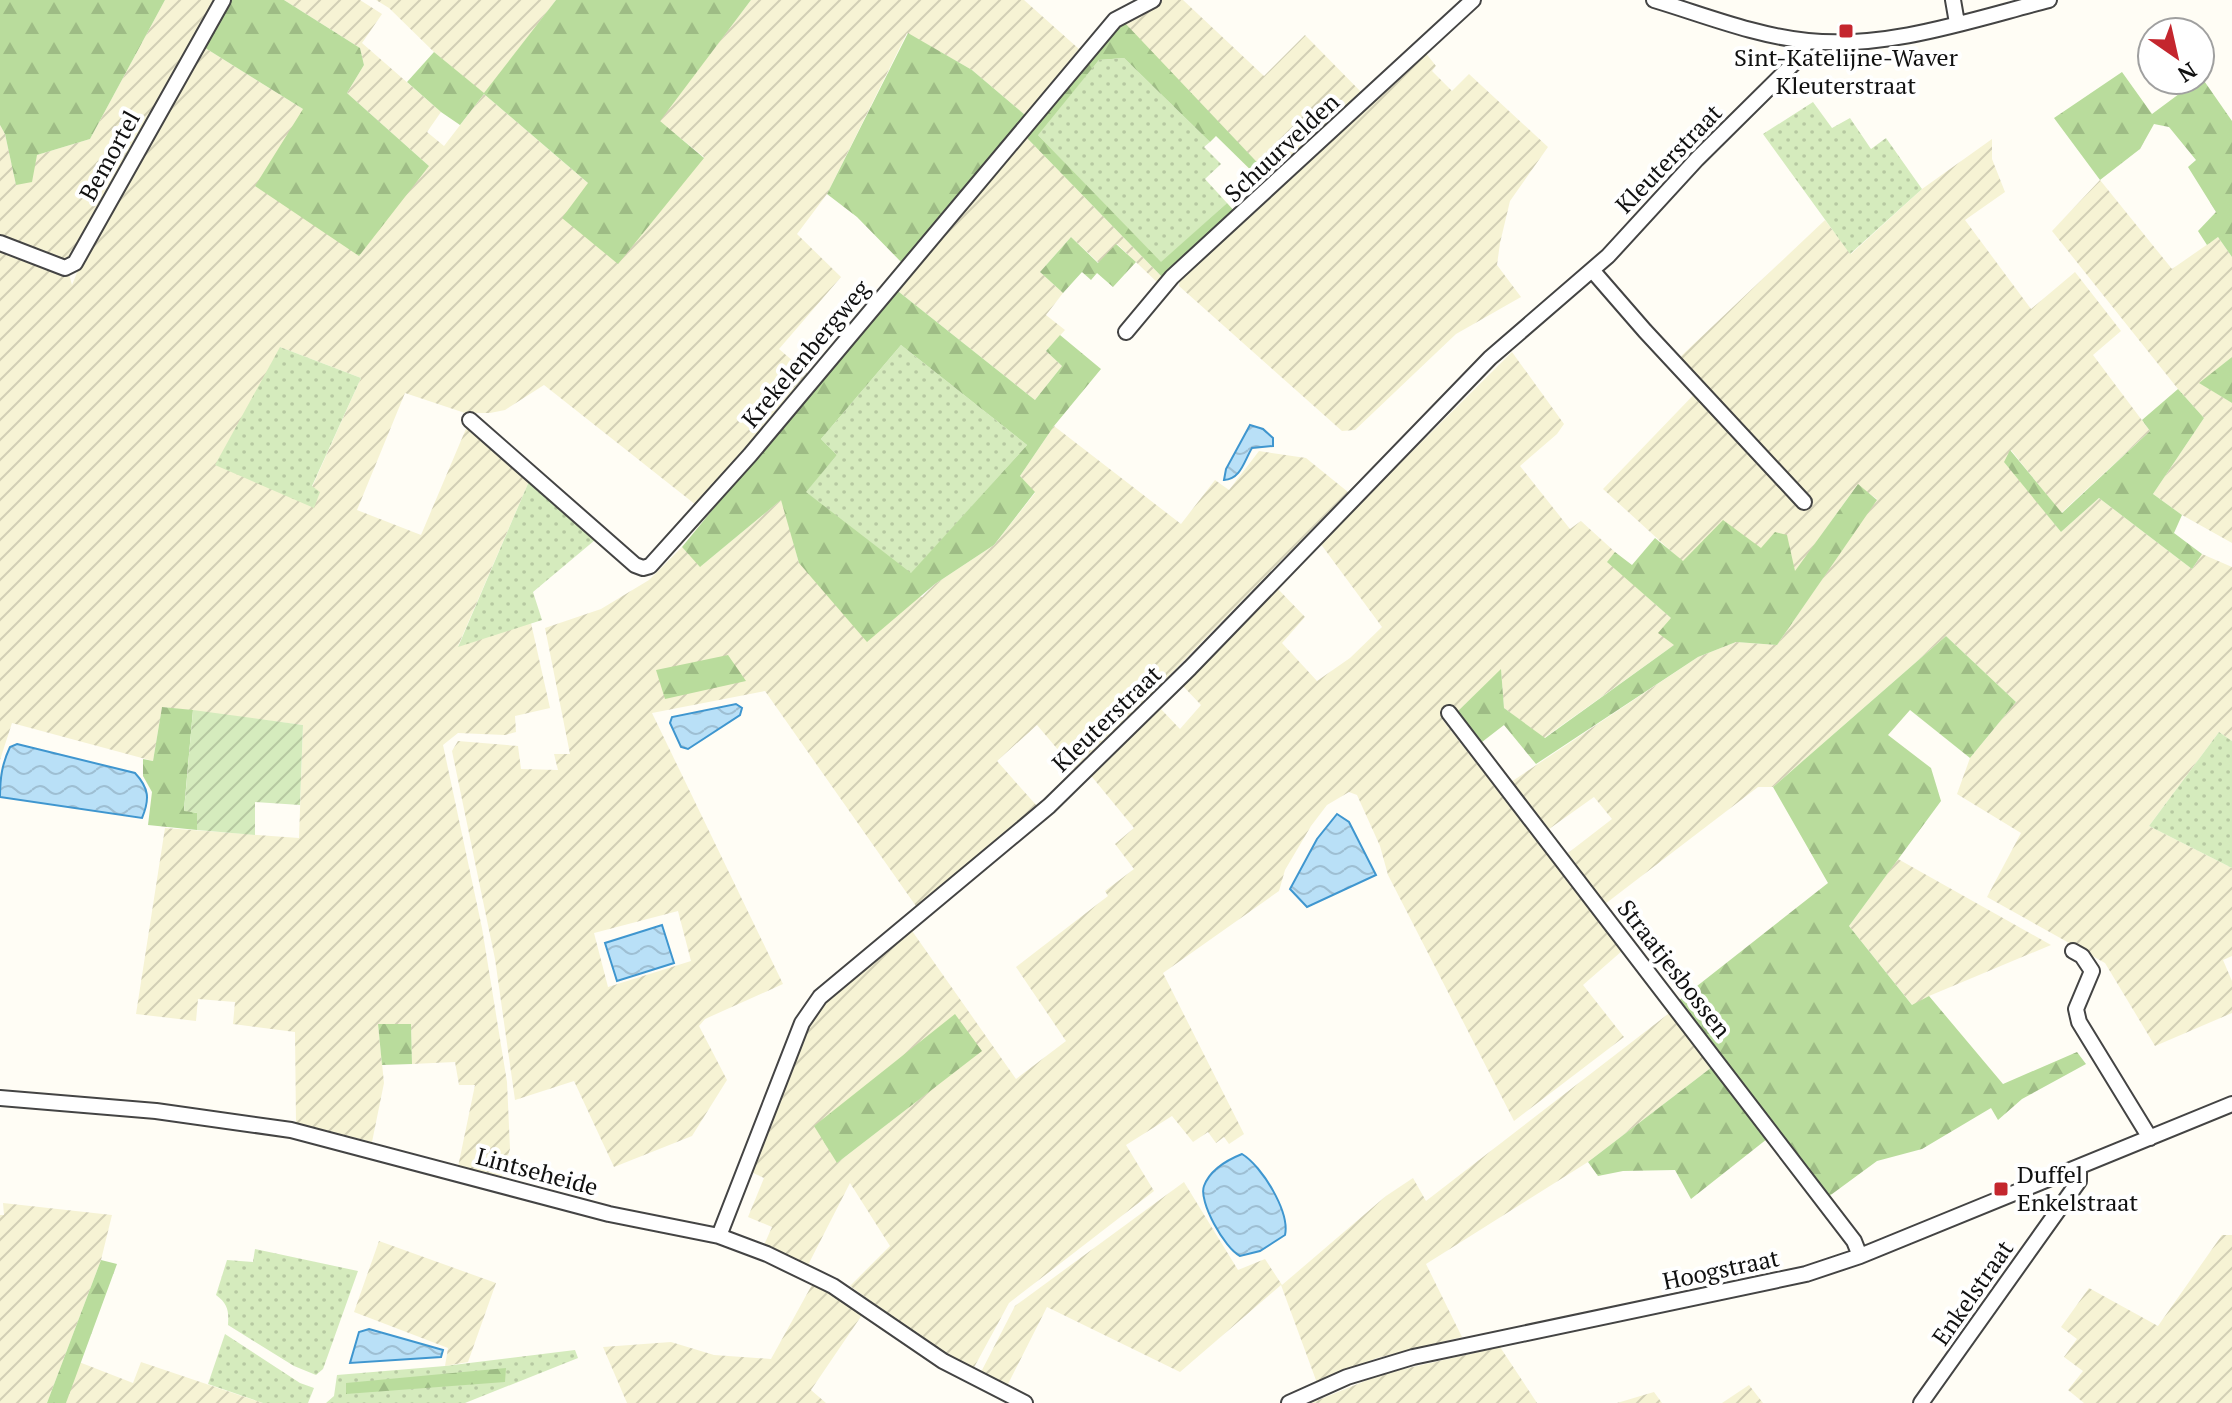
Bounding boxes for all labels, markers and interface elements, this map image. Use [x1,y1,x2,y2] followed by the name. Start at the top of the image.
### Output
[2136,16,2216,96] north arrow
[1837,22,1855,40] marker: Sint-Katelijne-Waver Kleuterstraat
[1734,41,1959,101] place label: Sint-Katelijne-Waver Kleuterstraat
[2172,56,2202,90] text: N
[1217,86,1346,209] street label: Schuurvelden
[1608,97,1729,220] street label: Kleuterstraat
[71,105,147,206] street label: Bemortel
[734,273,877,434] street label: Krekelenbergweg
[1045,658,1168,779] street label: Kleuterstraat
[1611,893,1739,1044] street label: Straatjesbossen
[473,1139,602,1203] street label: Lintseheide
[2017,1158,2138,1218] place label: Duffel Enkelstraat
[1992,1180,2010,1198] marker: Duffel Enkelstraat
[1924,1234,2020,1351] street label: Enkelstraat
[1660,1241,1782,1297] street label: Hoogstraat

